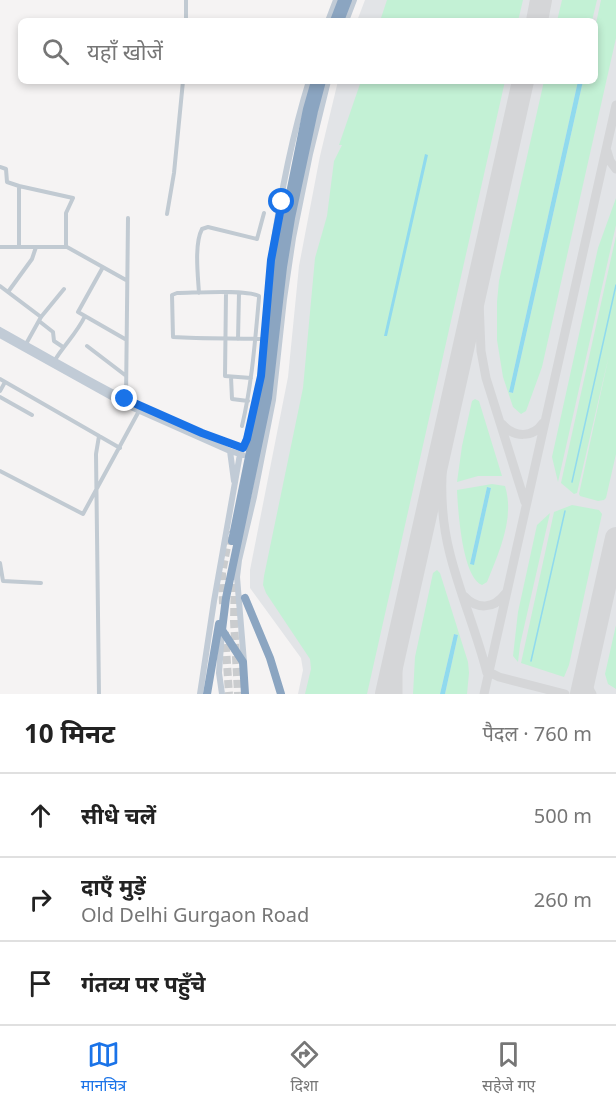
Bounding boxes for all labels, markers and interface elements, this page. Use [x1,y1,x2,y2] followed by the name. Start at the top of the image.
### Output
[18,18,598,84] search box
[39,35,72,68] icon: search
[87,36,163,66] text: यहाँ खोजें
[268,188,294,214] route start
[111,385,137,411] route end
[24,715,115,751] text: 10 मिनट
[482,720,592,747] text: पैदल · 760 m
[24,799,57,832] icon: ahead
[81,800,156,830] text: सीधे चलें
[534,802,592,829] text: 500 m
[81,871,146,901] text: दाएँ मुड़ें
[24,883,57,916] icon: right
[534,886,592,913] text: 260 m
[81,901,309,928] text: Old Delhi Gurgaon Road
[24,967,57,1000] icon: arrive
[81,968,206,998] text: गंतव्य पर पहुँचे
[81,1038,126,1096] tab: मानचित्र
[288,1038,321,1096] tab: दिशा
[482,1038,535,1096] tab: सहेजे गए

